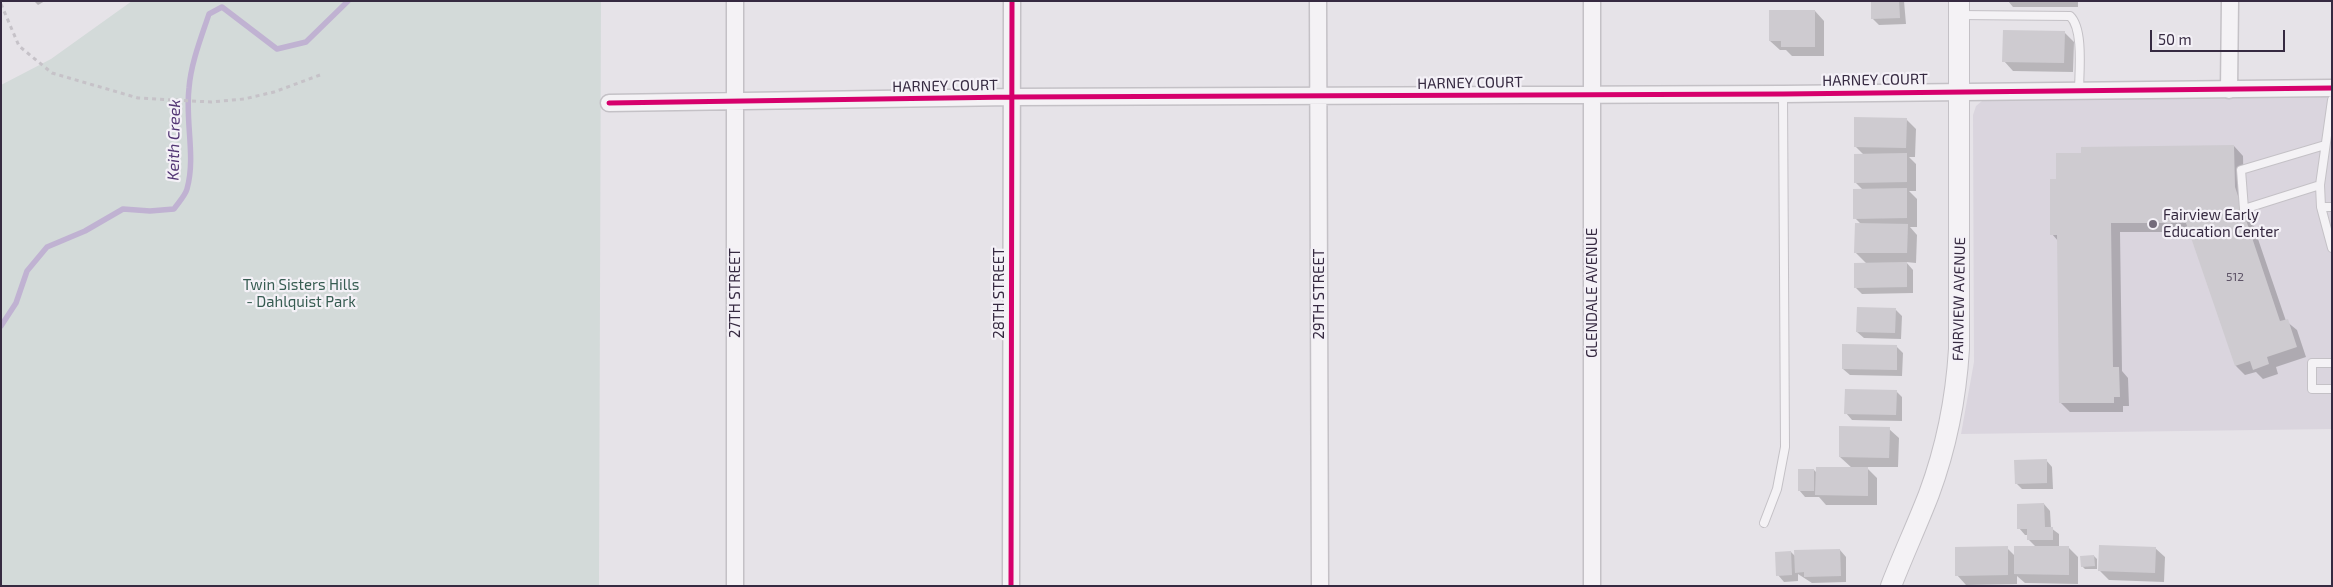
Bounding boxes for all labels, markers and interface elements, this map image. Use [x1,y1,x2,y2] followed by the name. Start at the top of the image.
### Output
[2153,20,2288,52] scale bar
[2158,30,2192,48] text: 50 m
[1822,70,1928,90] street label: HARNEY COURT
[1417,73,1523,93] street label: HARNEY COURT
[892,76,998,96] street label: HARNEY COURT
[164,99,184,181] water label: Keith Creek
[2163,206,2279,241] place label: Fairview Early Education Center
[2147,218,2159,230] marker: Fairview Early Education Center
[1583,228,1601,358] street label: GLENDALE AVENUE
[1949,237,1969,361] street label: FAIRVIEW AVENUE
[990,247,1008,339] street label: 28TH STREET
[726,248,744,338] street label: 27TH STREET
[1310,248,1328,340] street label: 29TH STREET
[2226,270,2244,284] house number: 512
[243,276,359,311] park label: Twin Sisters Hills - Dahlquist Park

